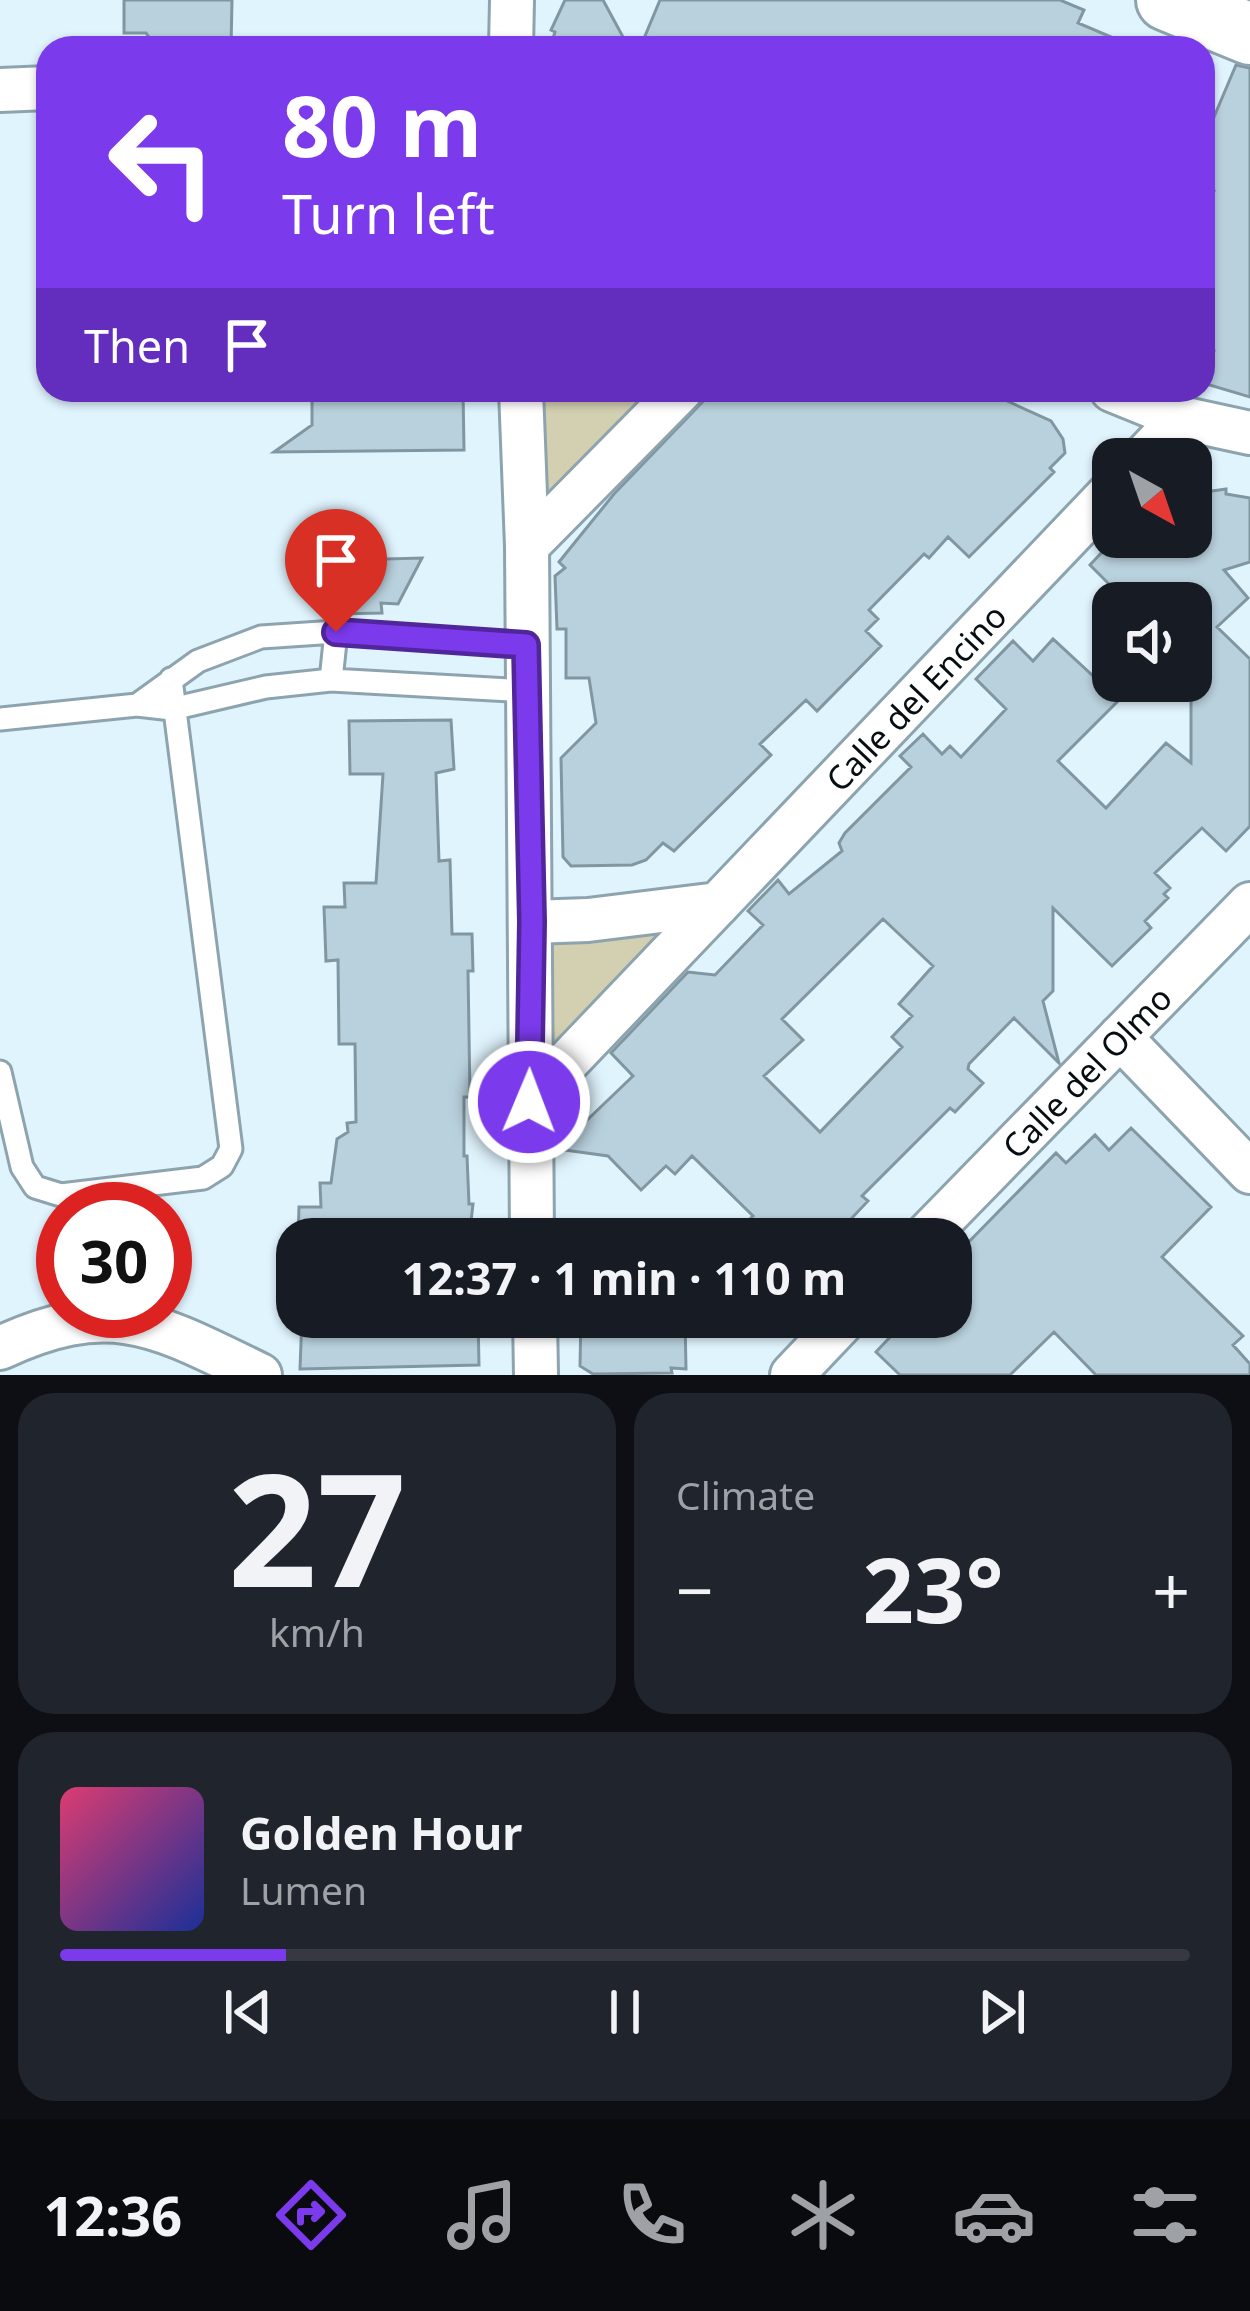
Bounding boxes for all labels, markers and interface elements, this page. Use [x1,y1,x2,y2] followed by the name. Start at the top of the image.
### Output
[282,67,482,182] text: 80 m
[84,84,240,240] icon: left
[282,176,495,250] text: Turn left
[214,312,280,378] icon: arrive
[84,315,190,376] text: Then
[1092,438,1212,558] north arrow
[1092,438,1212,702] map controls
[285,509,387,632] pin
[303,527,369,593] icon: arrive
[1092,582,1212,702] button: sound
[815,594,1016,801] street label: Calle del Encino
[992,975,1181,1168] street label: Calle del Olmo
[466,1039,592,1165] position arrow
[36,1182,192,1338] speed limit sign: 30
[402,1247,846,1308] text: 12:37 · 1 min · 110 m
[228,1420,406,1633] text: 27
[676,1468,815,1521] text: Climate
[862,1527,1004,1649] text: 23°
[676,1544,714,1634] text: −
[1152,1544,1190,1634] text: +
[269,1605,365,1658] text: km/h
[240,1802,522,1863] text: Golden Hour
[240,1863,367,1916] text: Lumen
[215,1979,281,2045] icon: previous
[592,1979,658,2045] icon: pause
[969,1979,1035,2045] icon: next
[269,2173,353,2257] icon: directions
[440,2173,524,2257] icon: music
[610,2173,694,2257] icon: phone
[781,2173,865,2257] icon: climate
[952,2173,1036,2257] icon: car
[1123,2173,1207,2257] icon: filters
[43,2178,182,2252] text: 12:36

